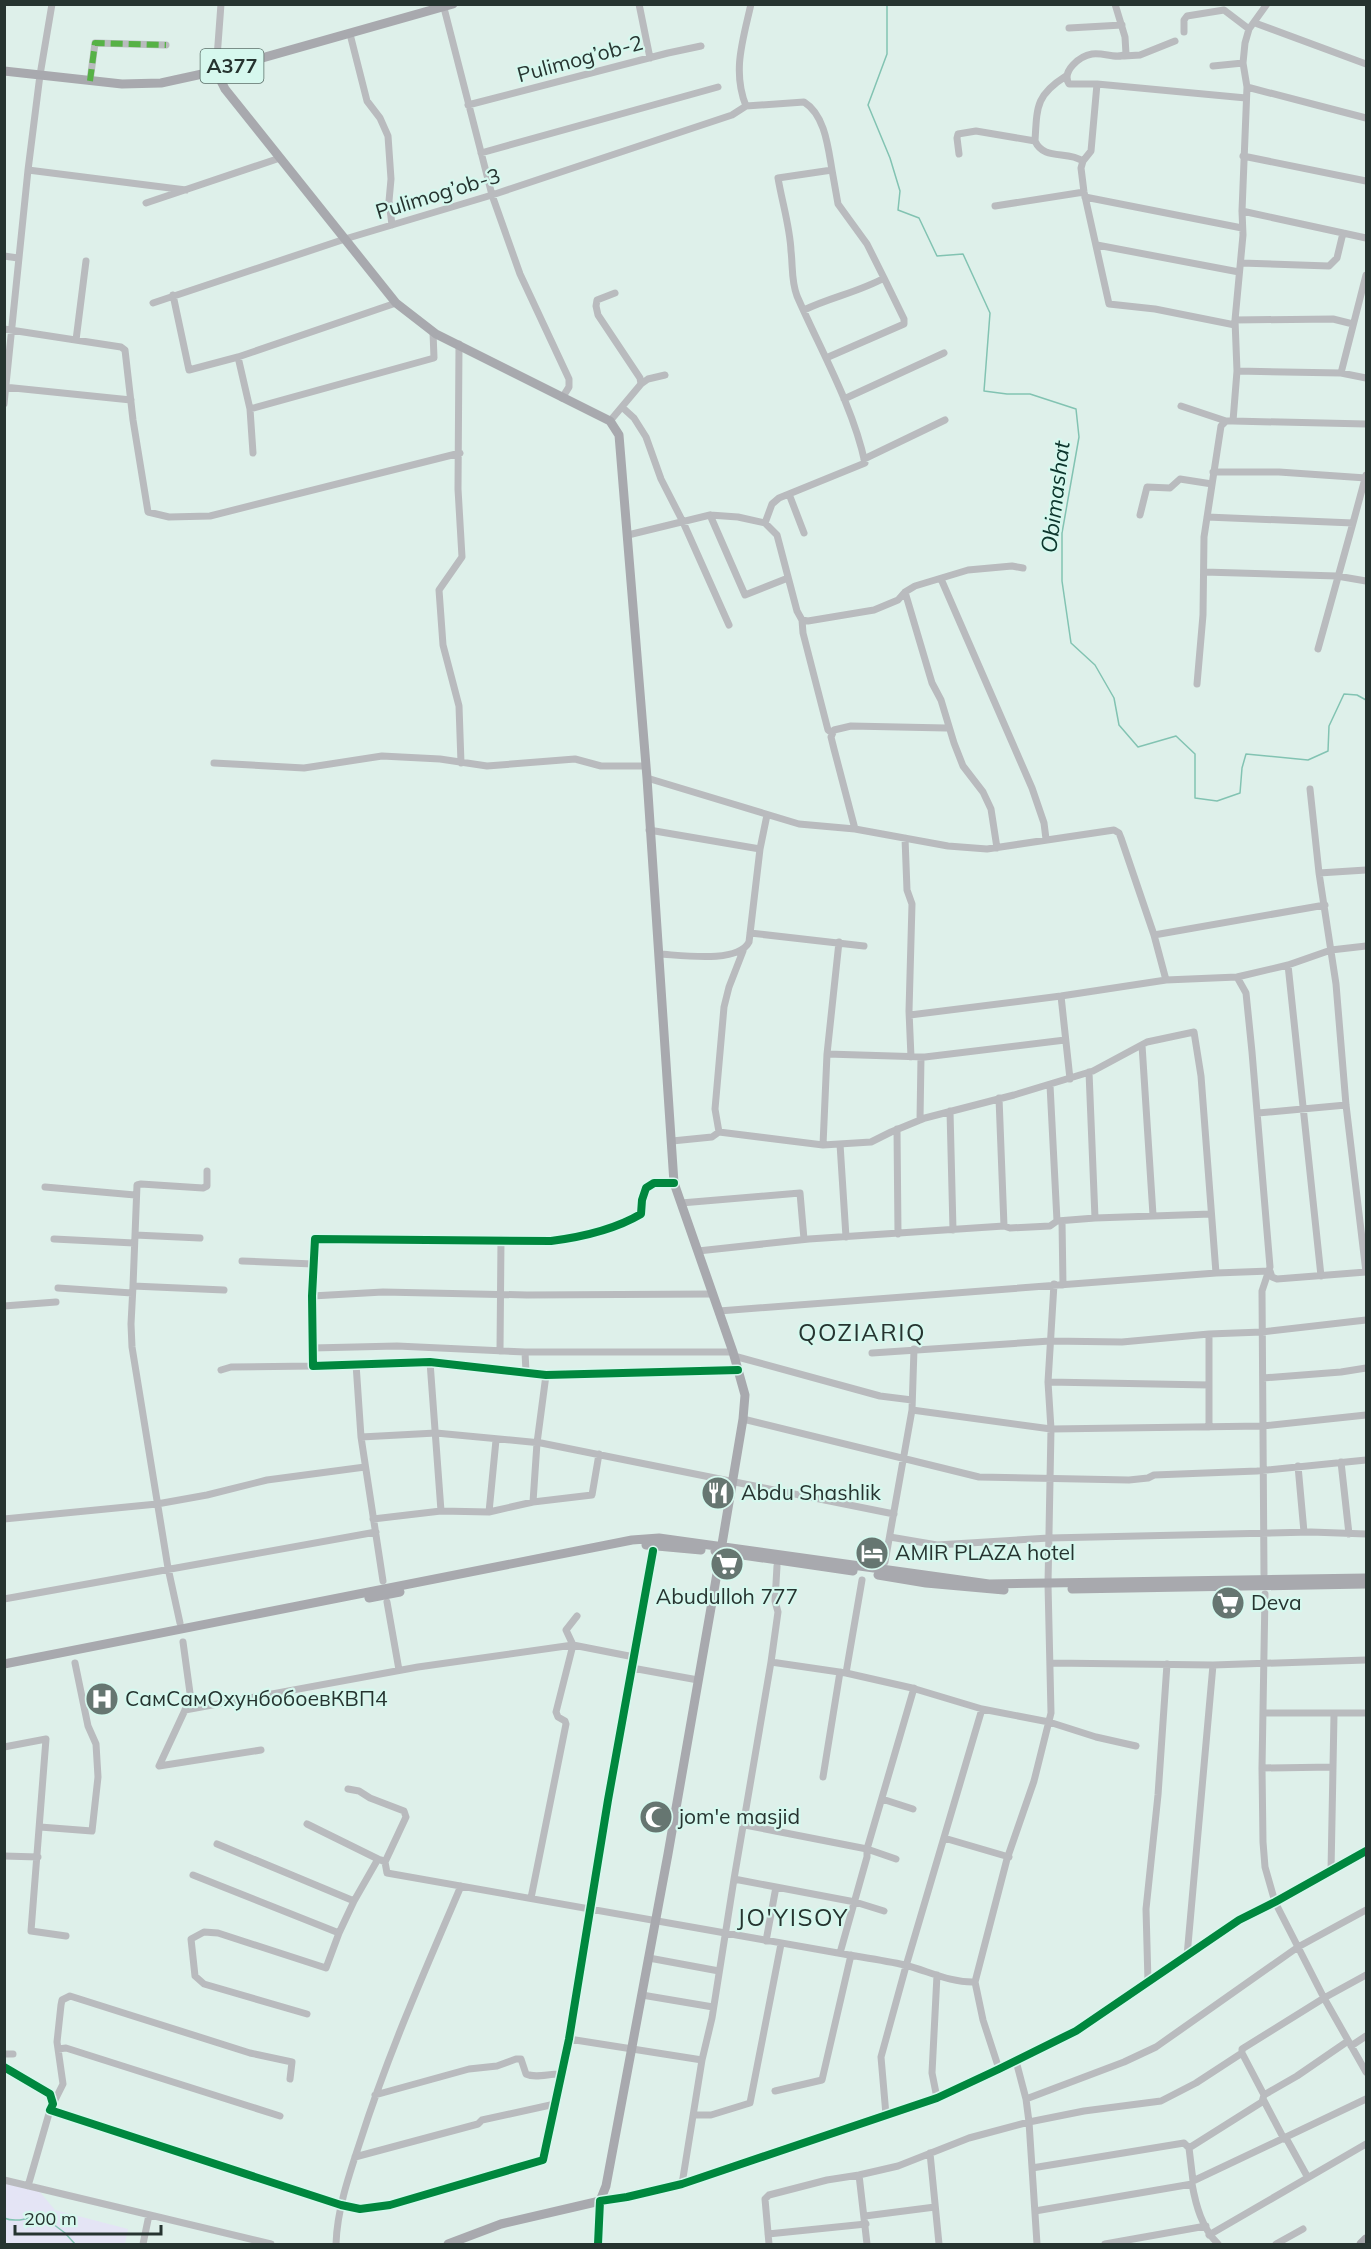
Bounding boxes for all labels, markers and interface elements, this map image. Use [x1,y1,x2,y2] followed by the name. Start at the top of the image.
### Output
[514,29,646,87] street label: Pulimog’ob-2
[200,49,264,83] road number: A377
[372,162,503,224] street label: Pulimog’ob-3
[1034,438,1076,555] water label: Obimashat
[798,1317,926,1347] district label: QOZIARIQ
[700,1475,736,1511] restaurant icon: Abdu Shashlik
[741,1479,881,1505] place label: Abdu Shashlik
[854,1535,890,1571] hotel icon: AMIR PLAZA hotel
[895,1539,1075,1565] place label: AMIR PLAZA hotel
[709,1546,745,1582] supermarket icon: Abudulloh 777
[656,1583,798,1609] place label: Abudulloh 777
[1210,1585,1246,1621] supermarket icon: Deva
[1251,1589,1302,1615] place label: Deva
[84,1681,120,1717] hospital icon: СамСамОхунбобоевКВП4
[125,1685,388,1711] place label: СамСамОхунбобоевКВП4
[638,1799,674,1835] mosque icon: jom'e masjid
[677,1803,800,1829] place label: jom'e masjid
[737,1902,849,1932] district label: JO'YISOY
[15,2198,160,2236] scale bar
[24,2207,77,2230] text: 200 m

